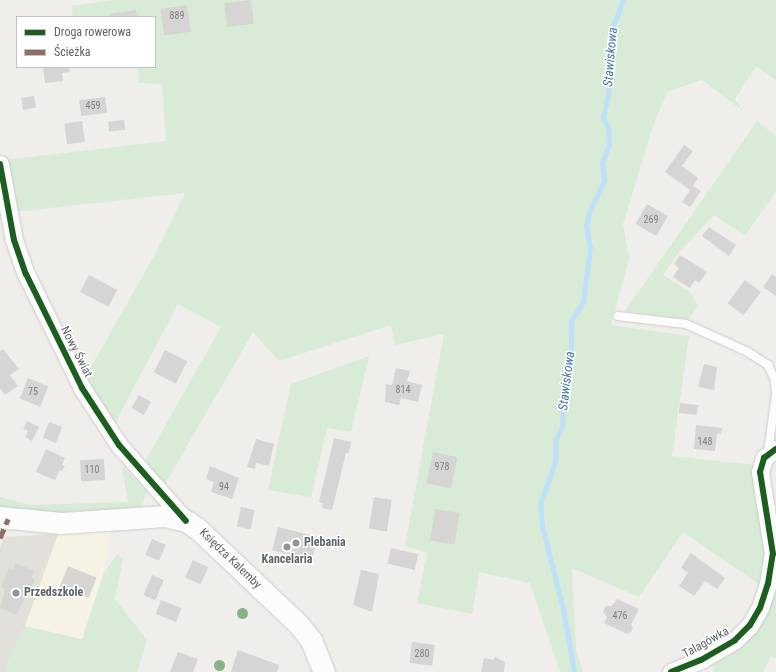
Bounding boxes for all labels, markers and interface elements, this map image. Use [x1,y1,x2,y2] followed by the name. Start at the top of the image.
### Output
[170,10,184,22] house number: 889
[16,16,156,68] legend
[54,25,131,39] text: Droga rowerowa
[601,27,621,87] water label: Stawiskowa
[54,45,91,59] text: Ścieżka
[86,100,100,112] house number: 459
[644,214,658,226] house number: 269
[57,324,95,380] street label: Nowy Świat
[556,351,578,411] water label: Stawiskowa
[396,384,410,396] house number: 814
[28,386,38,398] house number: 75
[698,436,712,448] house number: 148
[435,461,449,473] house number: 978
[85,464,99,476] house number: 110
[219,481,229,493] house number: 94
[196,526,264,592] street label: Księdza Kalemby
[304,536,346,550] place label: Plebania
[291,538,301,548] marker: Plebania
[282,542,292,552] marker: Kancelaria
[262,553,312,567] place label: Kancelaria
[24,586,83,600] place label: Przedszkole
[11,588,21,598] marker: Przedszkole
[613,610,627,622] house number: 476
[680,624,732,662] street label: Talagówka
[415,648,429,660] house number: 280

